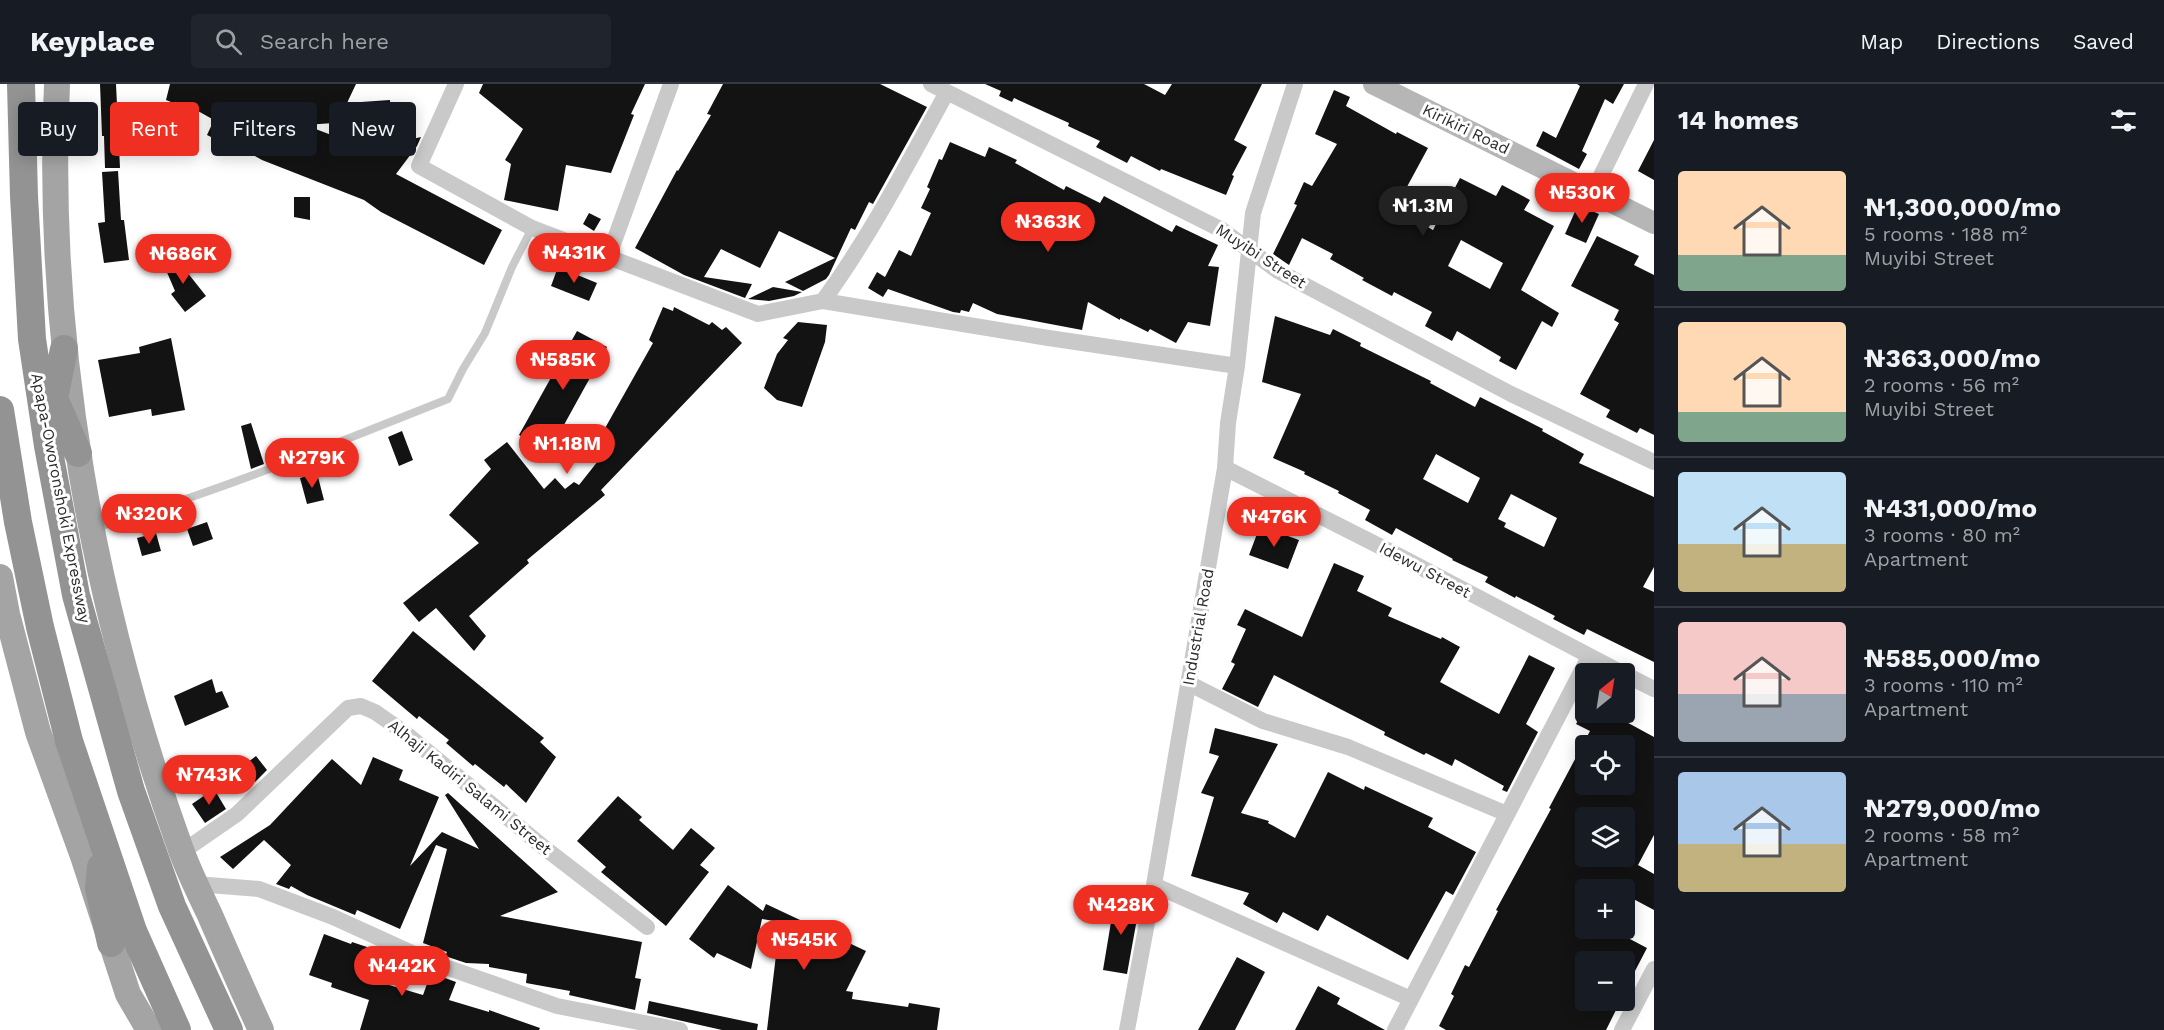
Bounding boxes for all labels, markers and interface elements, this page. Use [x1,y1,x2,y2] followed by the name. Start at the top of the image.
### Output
[191,14,611,68] search box
[30,25,155,58] text: Keyplace
[212,25,245,58] icon: search
[260,29,389,54] text: Search here
[1860,29,1903,54] text: Map
[1936,29,2040,54] text: Directions
[2073,29,2134,54] text: Saved
[1420,100,1512,158] street label: Kirikiri Road
[18,102,98,156] chip: Buy
[110,102,199,156] chip: Rent
[211,102,317,156] chip: Filters
[329,102,416,156] chip: New
[2107,104,2140,137] icon: filters
[1678,105,1799,135] text: 14 homes
[1540,173,1624,224] pin: ₦530K
[1549,180,1615,204] text: ₦530K
[1381,186,1465,237] pin: ₦1.3M
[1864,192,2061,222] text: ₦1,300,000/mo
[1393,193,1453,217] text: ₦1.3M
[1726,195,1798,267] icon: home
[1006,202,1090,253] pin: ₦363K
[1015,209,1081,233] text: ₦363K
[1212,220,1310,292] street label: Muyibi Street
[1864,222,2027,246] text: 5 rooms · 188 m²
[532,233,616,284] pin: ₦431K
[141,234,225,285] pin: ₦686K
[542,240,606,264] text: ₦431K
[149,241,217,265] text: ₦686K
[1864,246,1994,270] text: Muyibi Street
[521,340,605,391] pin: ₦585K
[1864,343,2041,373] text: ₦363,000/mo
[1726,346,1798,418] icon: home
[530,347,596,371] text: ₦585K
[27,371,95,625] street label: Apapa-Oworonshoki Expressway
[1864,373,2019,397] text: 2 rooms · 56 m²
[1864,397,1994,421] text: Muyibi Street
[518,424,616,475] pin: ₦1.18M
[533,431,601,455] text: ₦1.18M
[270,438,354,489] pin: ₦279K
[279,445,345,469] text: ₦279K
[1864,493,2037,523] text: ₦431,000/mo
[107,494,191,545] pin: ₦320K
[1726,496,1798,568] icon: home
[1232,497,1316,548] pin: ₦476K
[116,501,182,525] text: ₦320K
[1241,504,1307,528] text: ₦476K
[1864,523,2020,547] text: 3 rooms · 80 m²
[1376,538,1474,602] street label: Idewu Street
[1864,547,1968,571] text: Apartment
[1178,567,1218,687] street label: Industrial Road
[1864,643,2040,673] text: ₦585,000/mo
[1726,646,1798,718] icon: home
[1575,663,1635,723] north arrow
[1575,663,1635,1011] map controls
[1864,673,2023,697] text: 3 rooms · 110 m²
[1864,697,1968,721] text: Apartment
[385,715,556,859] street label: Alhaji Kadiri Salami Street
[1575,735,1635,795] button: locate
[167,755,251,806] pin: ₦743K
[176,762,242,786] text: ₦743K
[1864,793,2040,823] text: ₦279,000/mo
[1726,796,1798,868] icon: home
[1575,807,1635,867] button: layers
[1864,823,2019,847] text: 2 rooms · 58 m²
[1864,847,1968,871] text: Apartment
[1575,879,1635,939] button: +
[1079,885,1163,936] pin: ₦428K
[1087,892,1155,916] text: ₦428K
[762,920,846,971] pin: ₦545K
[771,927,837,951] text: ₦545K
[360,946,444,997] pin: ₦442K
[1575,951,1635,1011] button: −
[368,953,436,977] text: ₦442K

